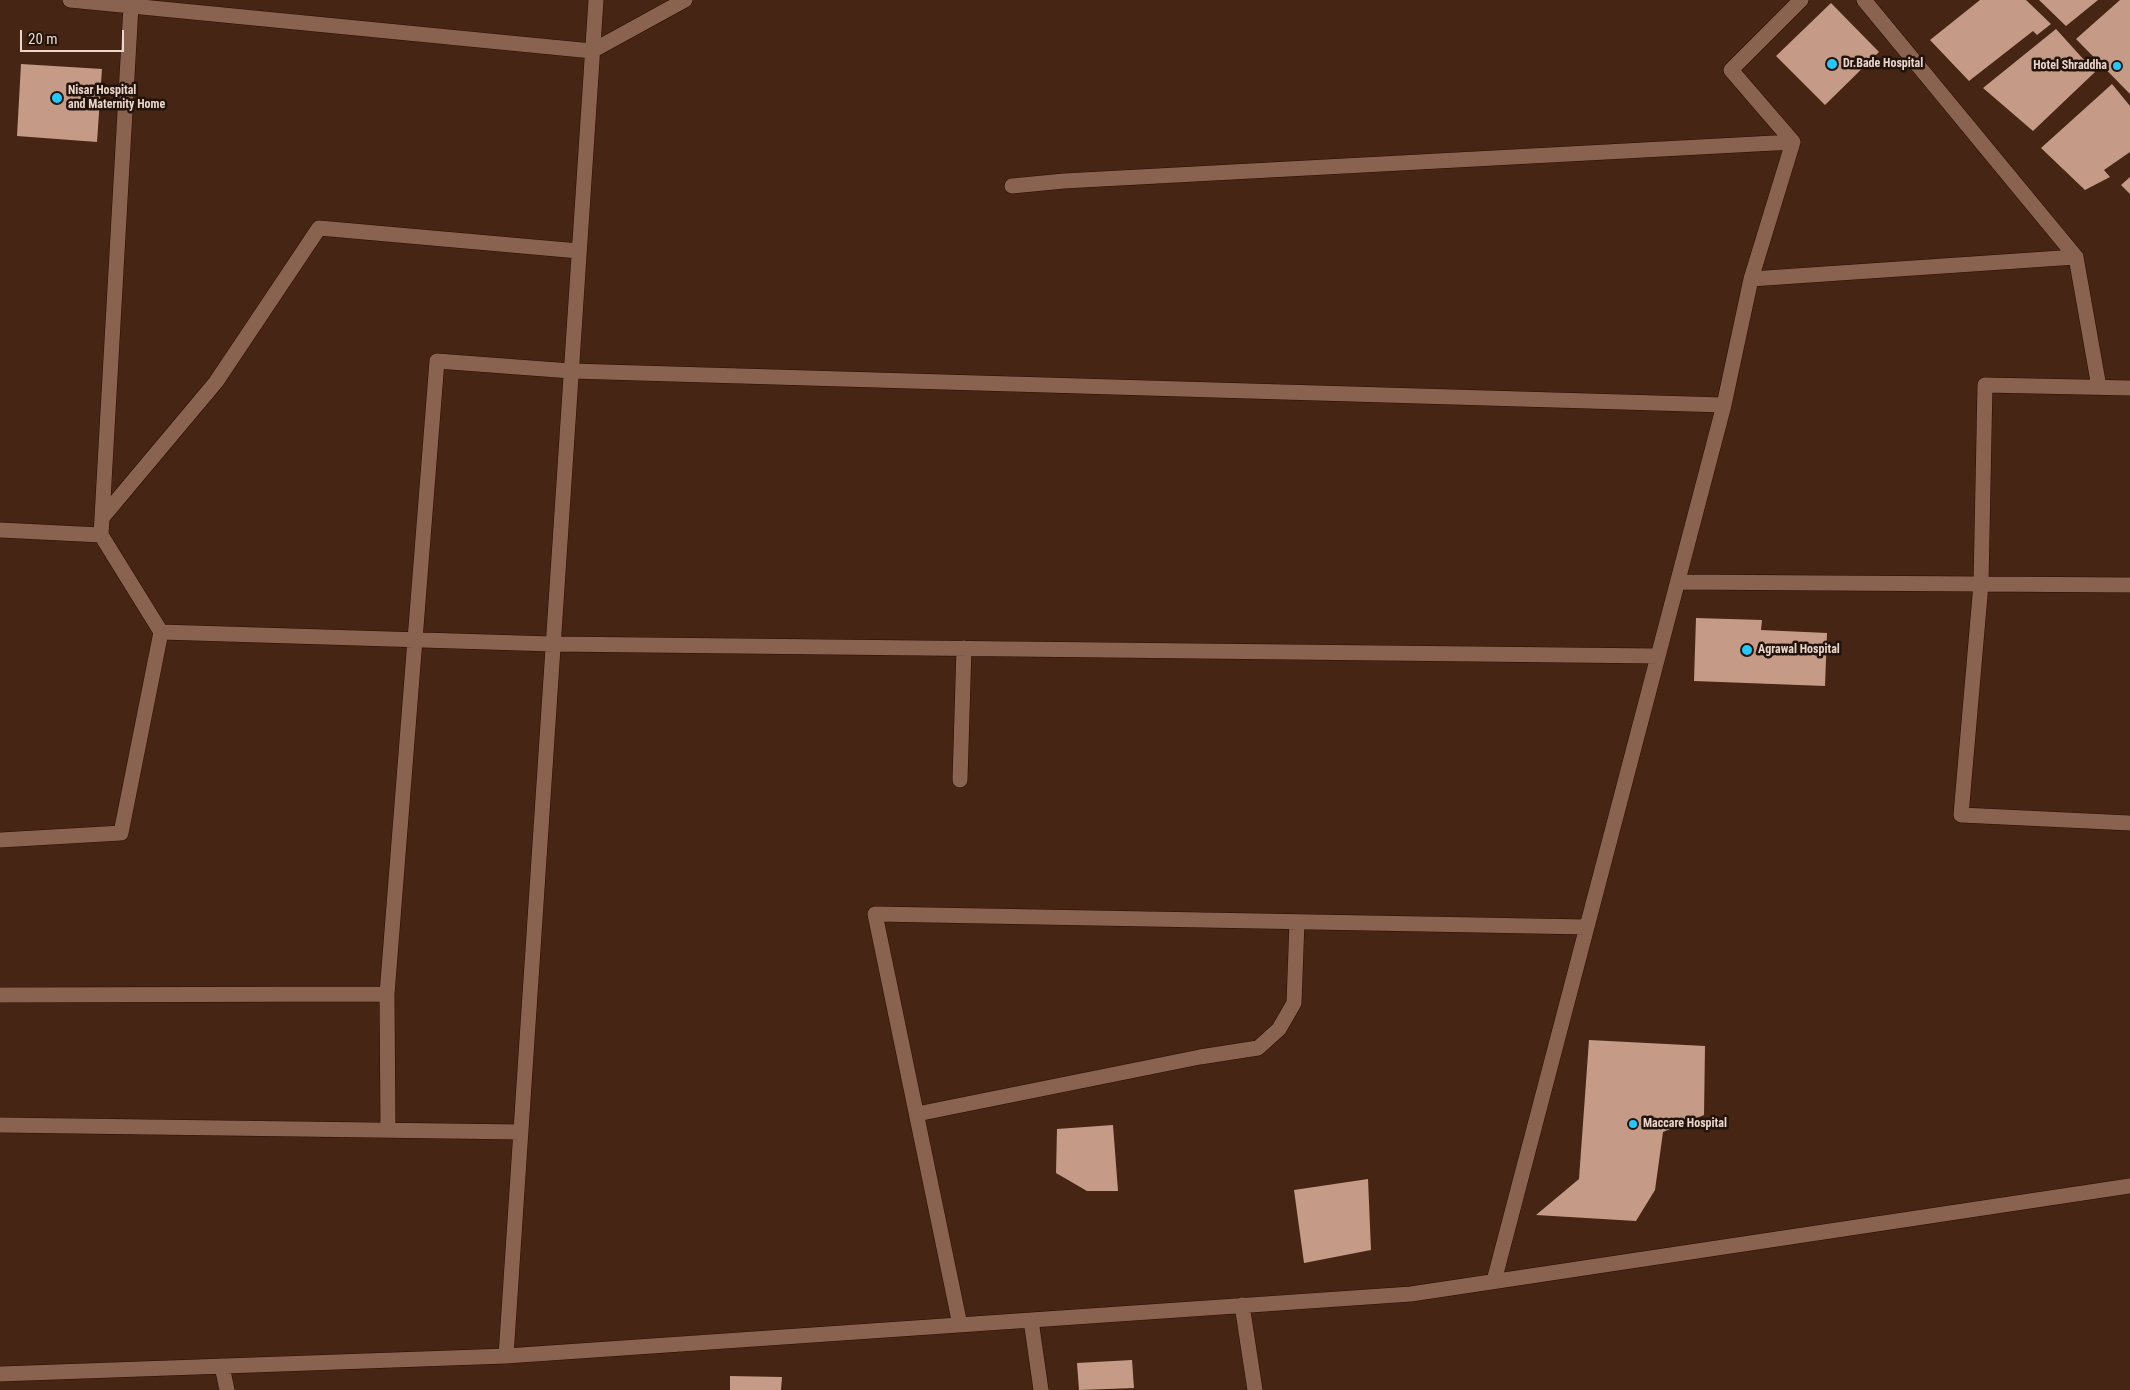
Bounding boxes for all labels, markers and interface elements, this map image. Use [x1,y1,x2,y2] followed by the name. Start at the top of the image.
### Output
[22,20,126,52] scale bar
[28,30,58,48] text: 20 m
[1825,57,1839,71] marker: Dr.Bade Hospital
[1843,57,1923,71] place label: Dr.Bade Hospital
[2033,59,2107,73] place label: Hotel Shraddha
[2111,60,2123,72] marker: Hotel Shraddha
[68,84,165,112] place label: Nisar Hospital and Maternity Home
[50,91,64,105] marker: Nisar Hospital and Maternity Home
[1740,643,1754,657] marker: Agrawal Hospital
[1758,643,1840,657] place label: Agrawal Hospital
[1643,1117,1727,1131] place label: Maccare Hospital
[1627,1118,1639,1130] marker: Maccare Hospital

